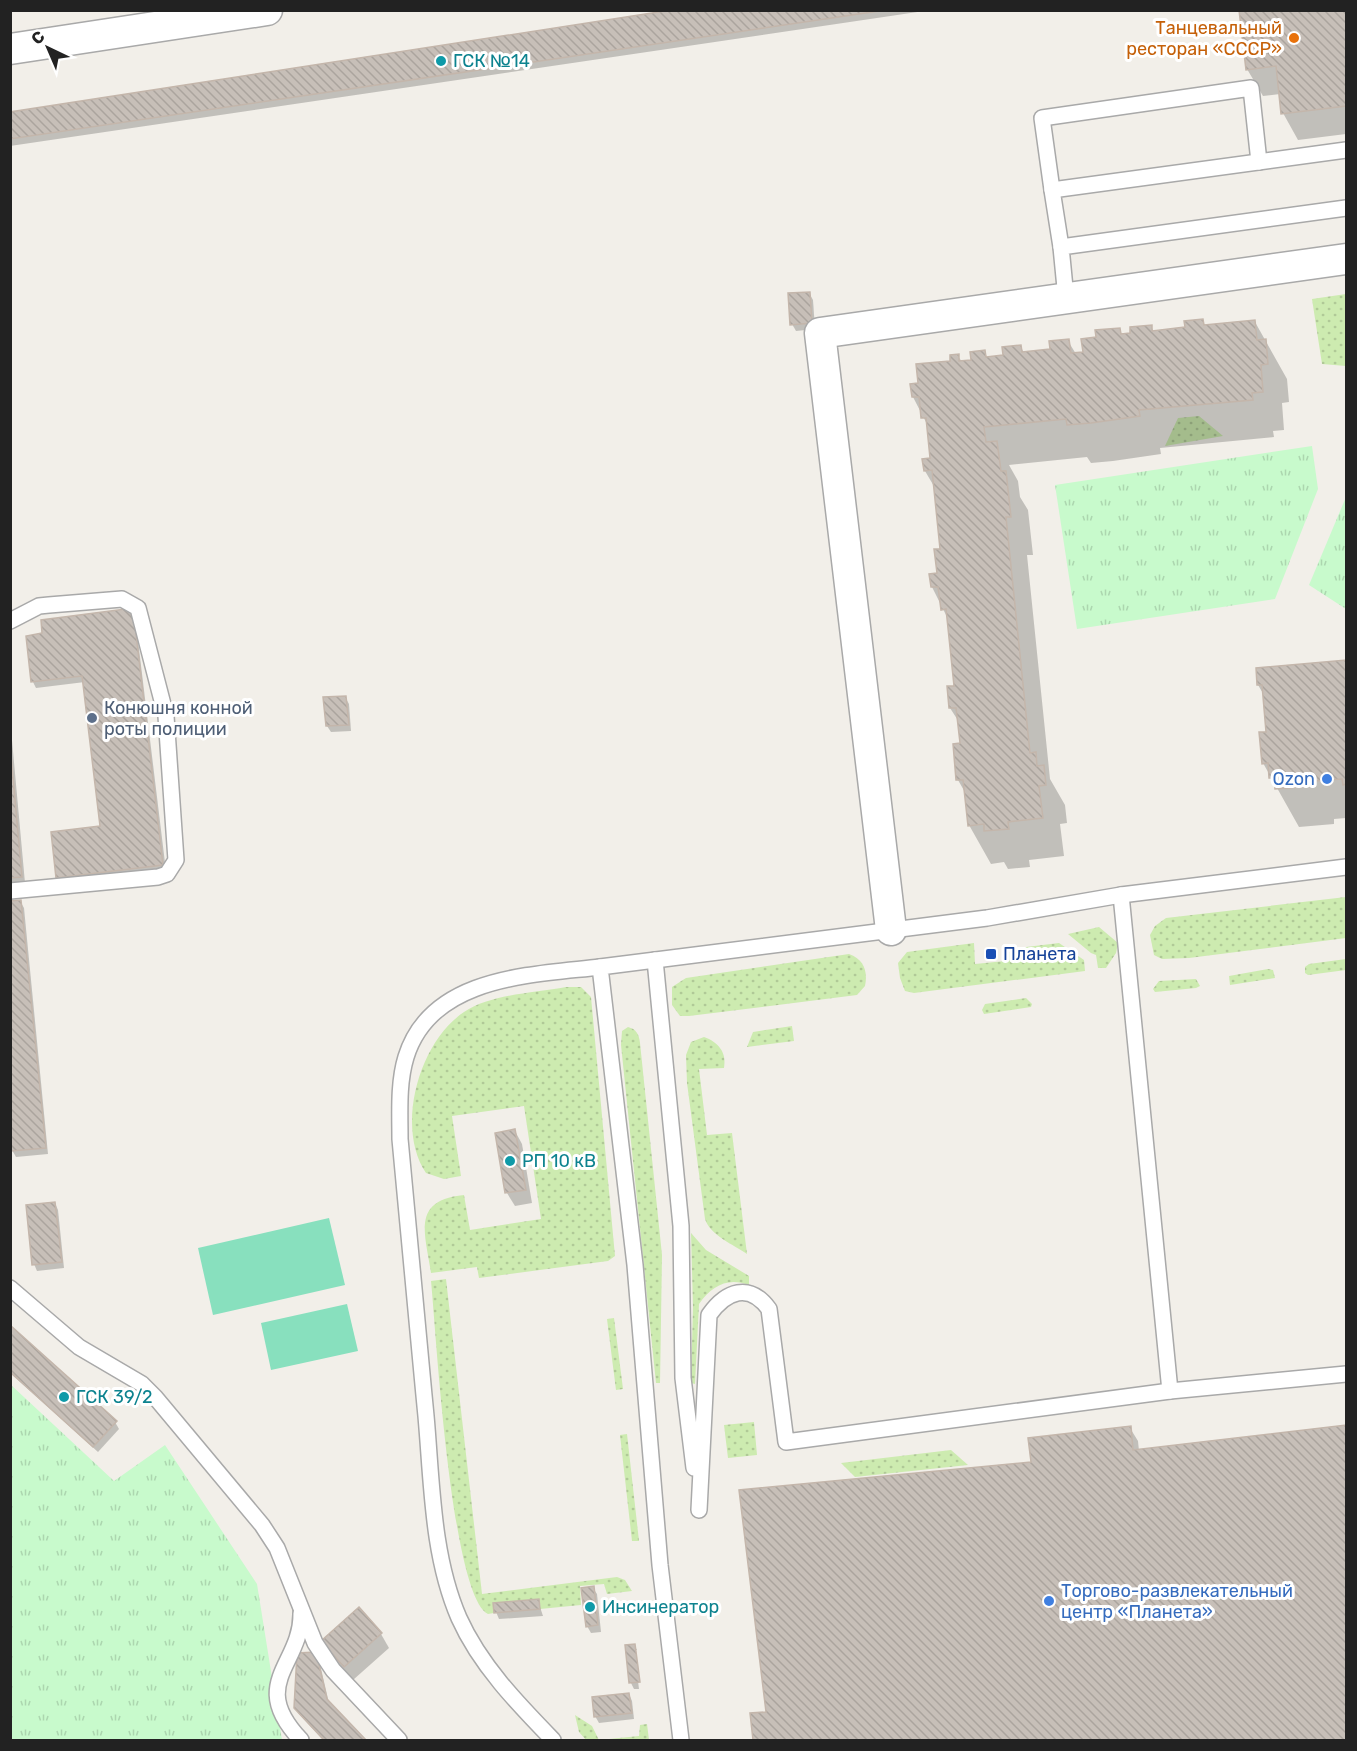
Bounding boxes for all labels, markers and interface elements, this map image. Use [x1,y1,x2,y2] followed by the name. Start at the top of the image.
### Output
[1126,17,1282,60] place label: Танцевальный ресторан «СССР»
[18,18,78,78] north arrow
[27,27,49,48] text: С
[1287,31,1301,45] marker: Танцевальный ресторан «СССР»
[453,50,530,72] place label: ГСК №14
[434,54,448,68] marker: ГСК №14
[104,697,253,740] place label: Конюшня конной роты полиции
[85,711,99,725] marker: Конюшня конной роты полиции
[1273,768,1315,790] place label: Ozon
[1320,772,1334,786] marker: Ozon
[1003,943,1076,965] place label: Планета
[984,947,998,961] marker: Планета
[522,1150,596,1172] place label: РП 10 кВ
[503,1154,517,1168] marker: РП 10 кВ
[76,1386,153,1408] place label: ГСК 39/2
[57,1390,71,1404] marker: ГСК 39/2
[1061,1580,1293,1623] place label: Торгово-развлекательный центр «Планета»
[1042,1594,1056,1608] marker: Торгово-развлекательный центр «Планета»
[602,1596,719,1618] place label: Инсинератор
[583,1600,597,1614] marker: Инсинератор

